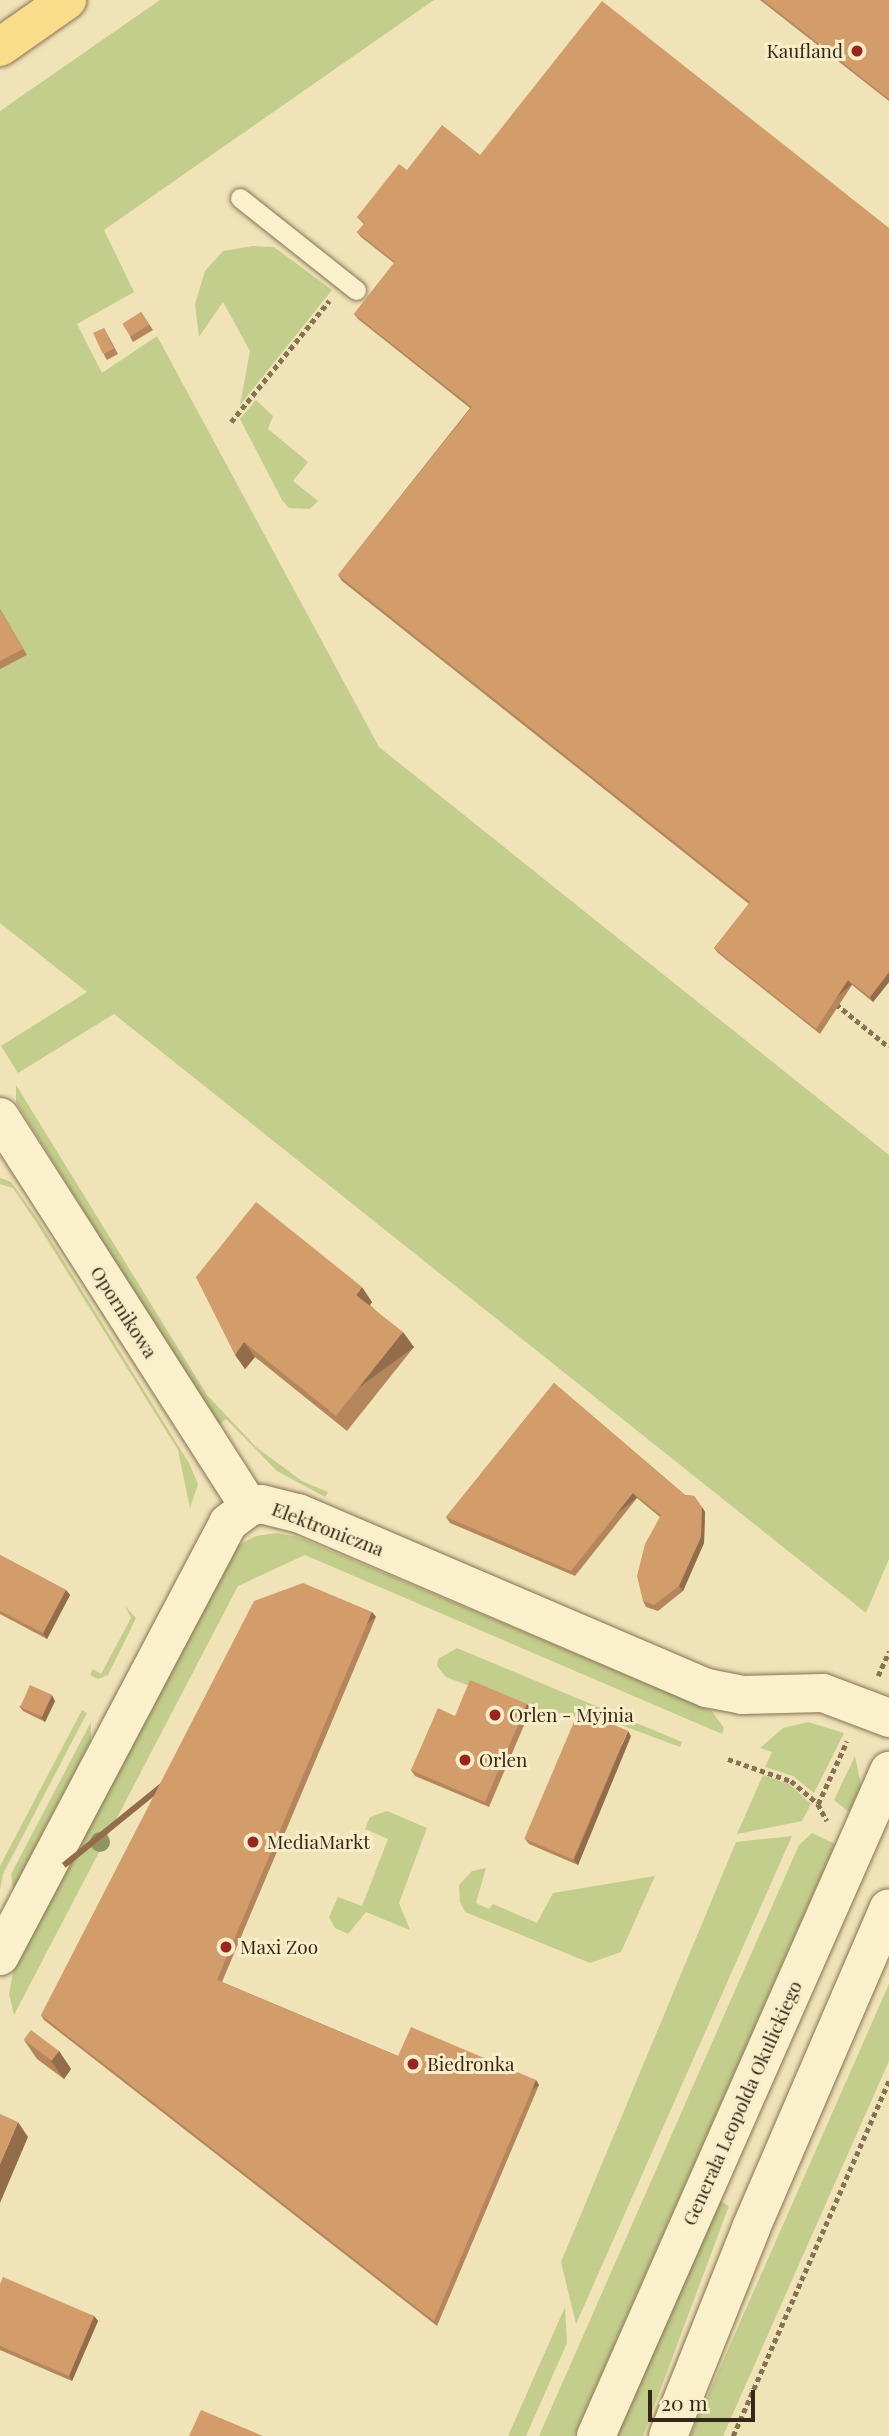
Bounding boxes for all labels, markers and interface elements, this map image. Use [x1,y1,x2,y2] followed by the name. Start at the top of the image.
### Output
[766,40,843,62] place label: Kaufland
[849,43,865,59] marker: Kaufland
[86,1262,162,1362] street label: Opornikowa
[269,1497,387,1561] street label: Elektroniczna
[509,1704,634,1726] place label: Orlen - Myjnia
[487,1707,503,1723] marker: Orlen - Myjnia
[479,1749,527,1771] place label: Orlen
[457,1752,473,1768] marker: Orlen
[267,1831,370,1853] place label: MediaMarkt
[245,1834,261,1850] marker: MediaMarkt
[240,1936,318,1958] place label: Maxi Zoo
[218,1939,234,1955] marker: Maxi Zoo
[678,1977,806,2229] street label: Generała Leopolda Okulickiego
[427,2053,515,2075] place label: Biedronka
[405,2056,421,2072] marker: Biedronka
[651,2376,758,2420] scale bar
[661,2388,708,2416] text: 20 m

